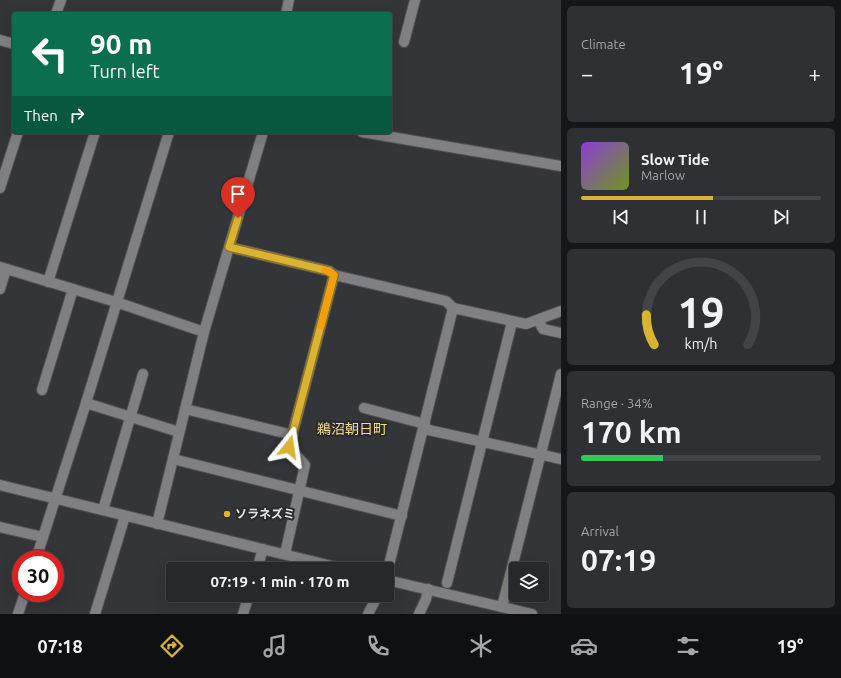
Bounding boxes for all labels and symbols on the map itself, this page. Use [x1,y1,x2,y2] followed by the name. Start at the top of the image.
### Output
[221,177,255,218] pin
[317,421,387,437] district label: 鵜沼朝日町
[268,426,310,468] position arrow
[235,507,295,520] place label: ソラネズミ
[222,509,232,519] marker: ソラネズミ
[12,550,64,602] speed limit sign: 30

